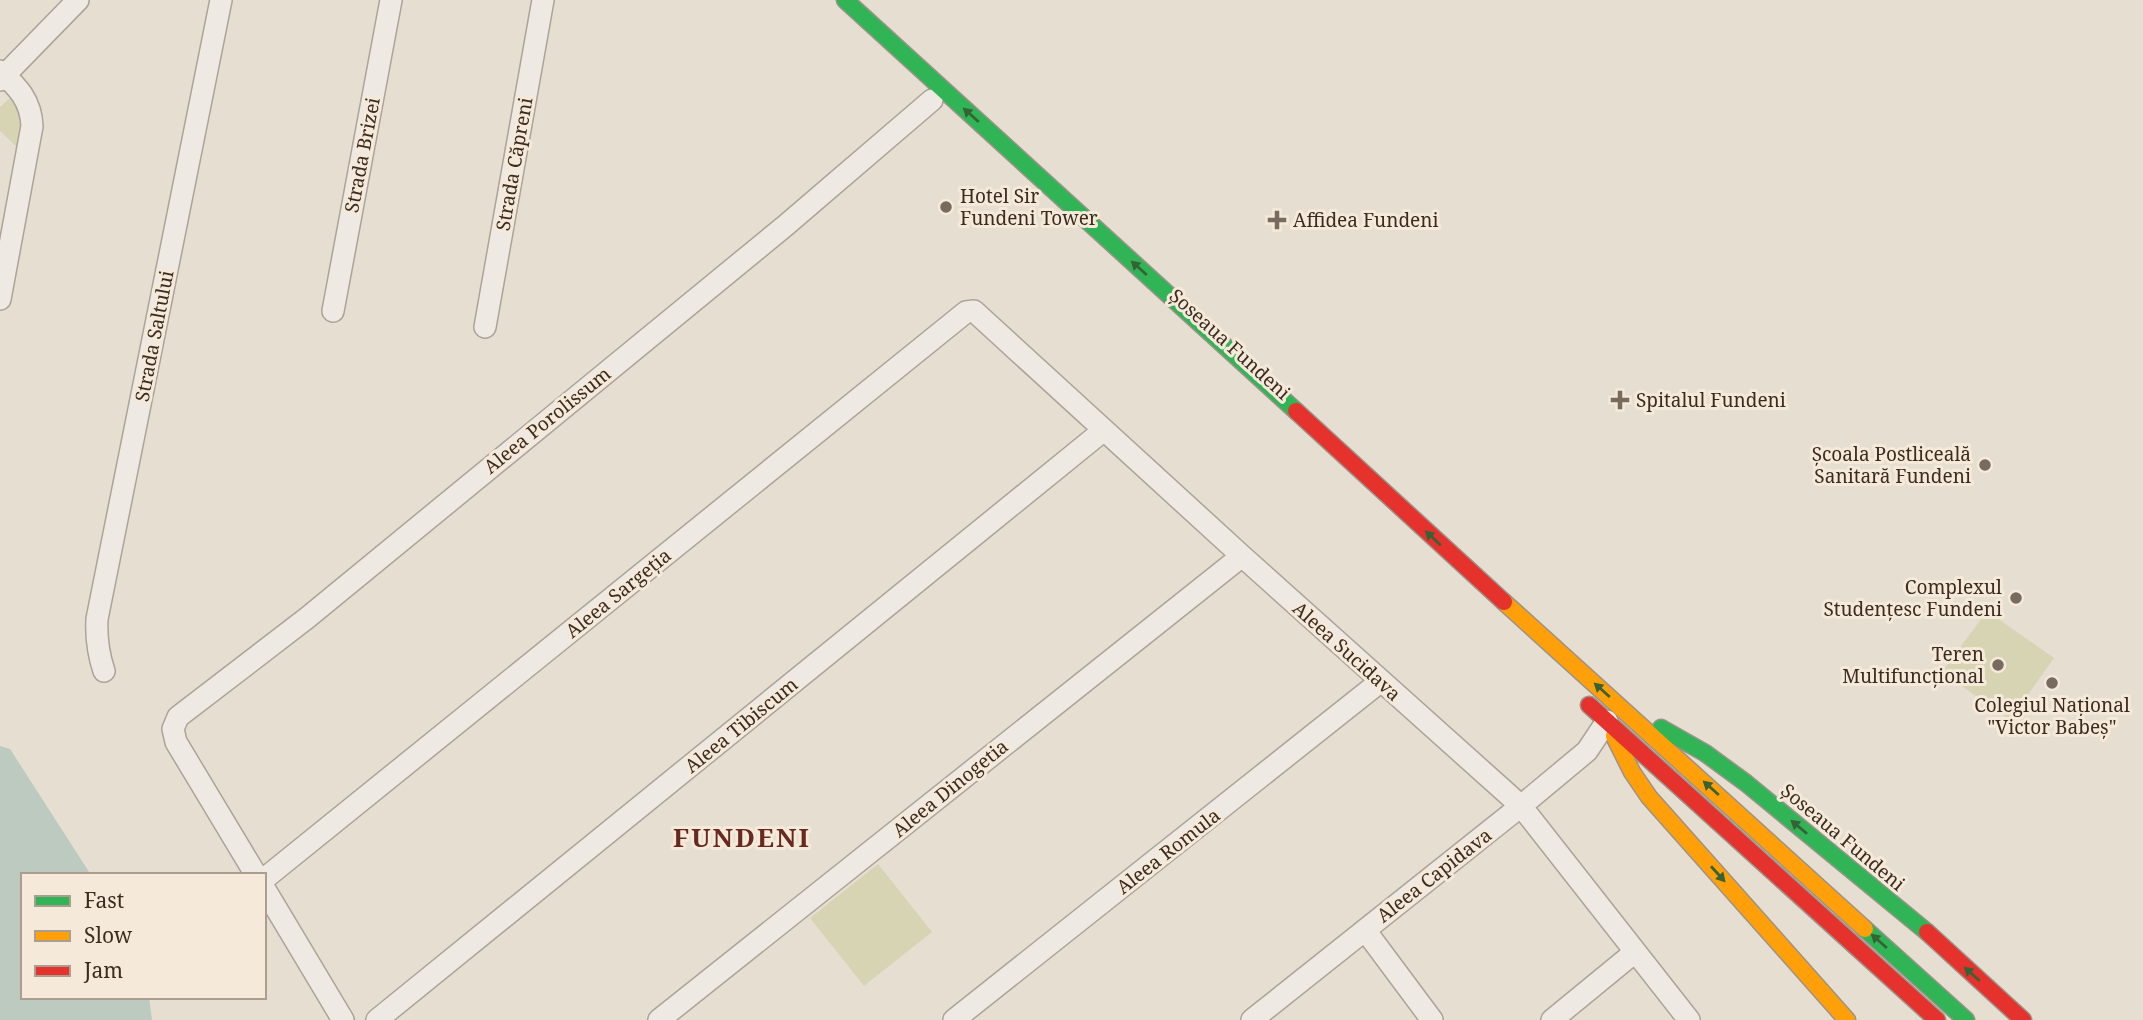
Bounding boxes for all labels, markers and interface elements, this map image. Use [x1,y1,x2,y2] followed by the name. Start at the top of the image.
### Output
[338,95,386,215] street label: Strada Brizei
[489,95,539,233] street label: Strada Căpreni
[962,107,980,123] one-way arrow
[960,183,1098,231] place label: Hotel Sir Fundeni Tower
[938,199,954,215] marker: Hotel Sir Fundeni Tower
[1293,207,1439,233] place label: Affidea Fundeni
[1267,210,1287,230] marker: Affidea Fundeni
[1130,260,1148,276] one-way arrow
[129,268,179,404] street label: Strada Saltului
[1164,283,1296,405] street label: Șoseaua Fundeni
[478,361,616,479] street label: Aleea Porolissum
[1636,387,1786,413] place label: Spitalul Fundeni
[1610,390,1630,410] marker: Spitalul Fundeni
[1812,441,1971,489] place label: Școala Postliceală Sanitară Fundeni
[1977,457,1993,473] marker: Școala Postliceală Sanitară Fundeni
[1425,529,1442,546] one-way arrow
[560,542,676,644] street label: Aleea Sargeția
[1823,574,2002,622] place label: Complexul Studențesc Fundeni
[2008,590,2024,606] marker: Complexul Studențesc Fundeni
[1287,595,1407,707] street label: Aleea Sucidava
[1842,641,1984,689] place label: Teren Multifuncțional
[1990,657,2006,673] marker: Teren Multifuncțional
[679,671,803,779] street label: Aleea Tibiscum
[2044,675,2060,691] marker: Colegiul Național "Victor Babeș"
[1594,683,1611,699] one-way arrow
[1974,692,2130,740] place label: Colegiul Național "Victor Babeș"
[887,733,1013,843] street label: Aleea Dinogetia
[1776,778,1910,896] street label: Șoseaua Fundeni
[1703,780,1720,796] one-way arrow
[1111,802,1225,900] street label: Aleea Romula
[673,819,811,855] district label: FUNDENI
[1790,819,1808,834] one-way arrow
[1371,822,1497,928] street label: Aleea Capidava
[1710,865,1726,883] one-way arrow
[21,873,266,999] legend
[84,886,124,914] text: Fast
[84,921,133,949] text: Slow
[1871,933,1888,949] one-way arrow
[83,956,123,984] text: Jam
[1963,966,1981,982] one-way arrow

